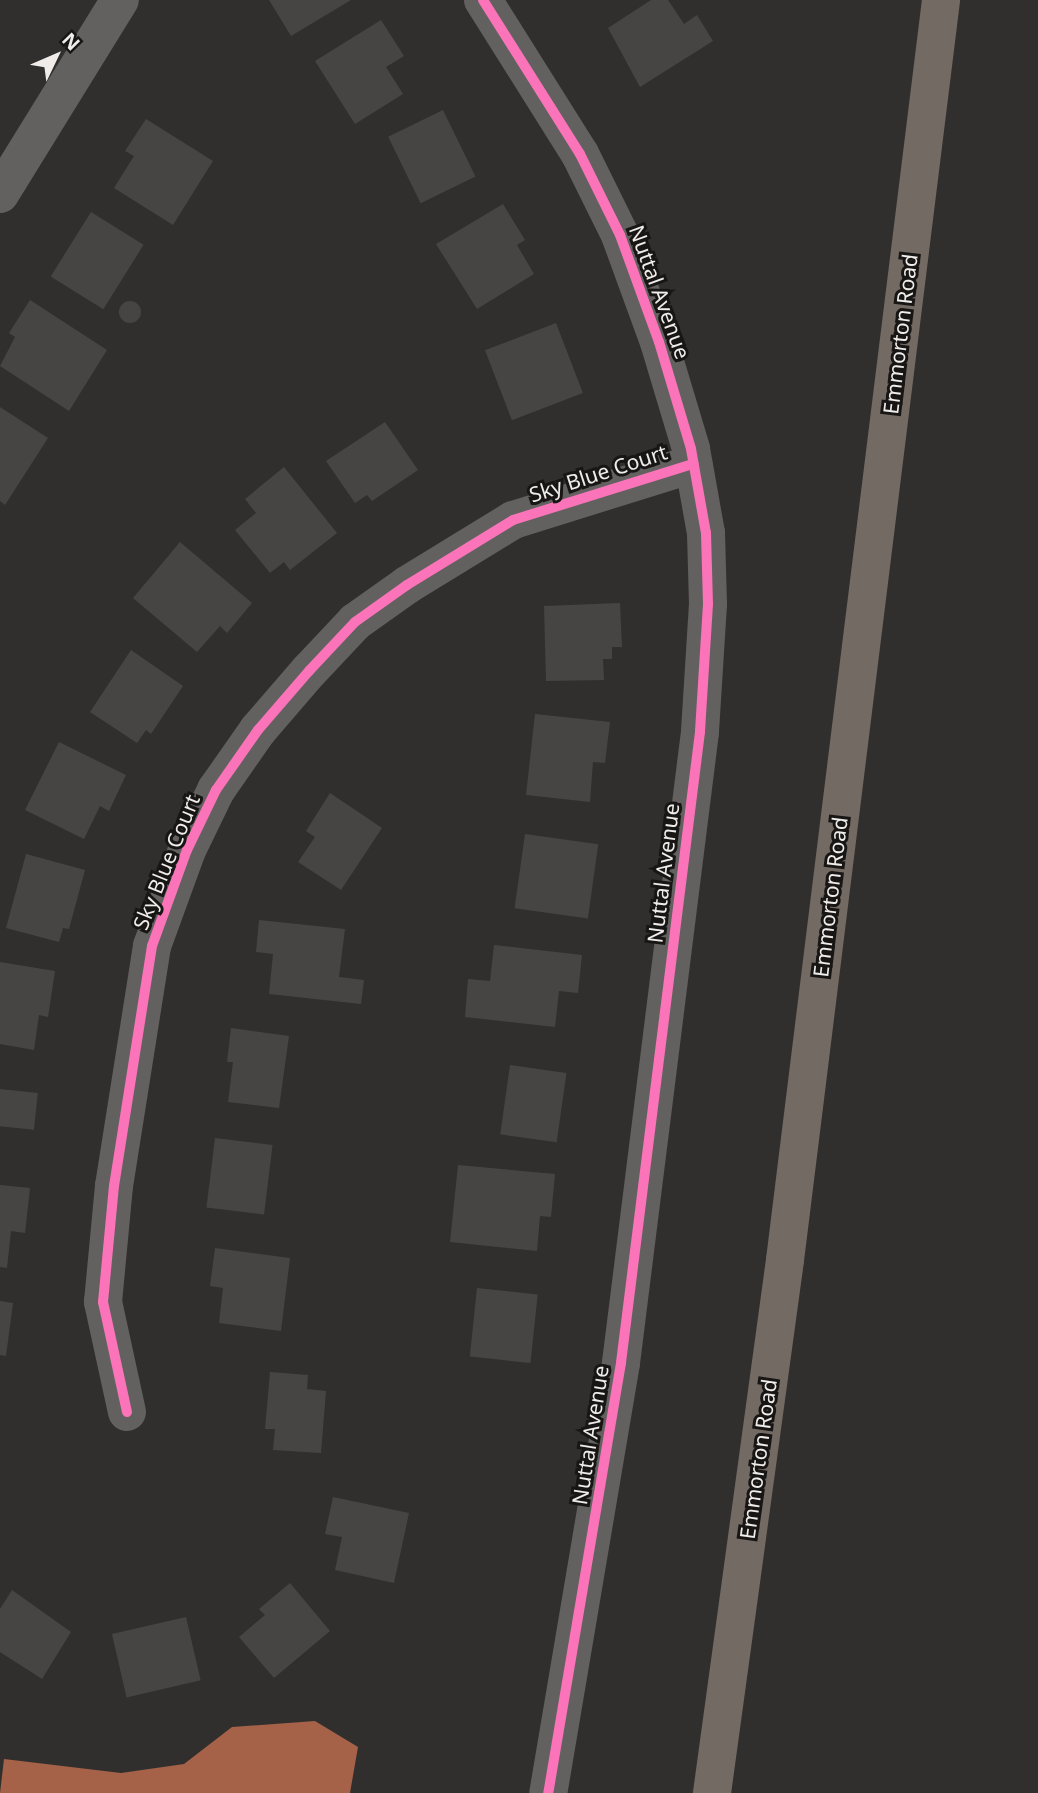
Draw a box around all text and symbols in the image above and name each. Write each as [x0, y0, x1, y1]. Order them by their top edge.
north arrow [21, 21, 91, 91]
text: N [56, 27, 86, 56]
street label: Nuttal Avenue [624, 222, 696, 362]
street label: Emmorton Road [878, 252, 922, 416]
street label: Sky Blue Court [526, 439, 670, 507]
street label: Sky Blue Court [127, 791, 205, 933]
street label: Nuttal Avenue [642, 802, 684, 944]
street label: Emmorton Road [808, 815, 852, 979]
street label: Nuttal Avenue [567, 1364, 613, 1506]
street label: Emmorton Road [734, 1377, 782, 1541]

